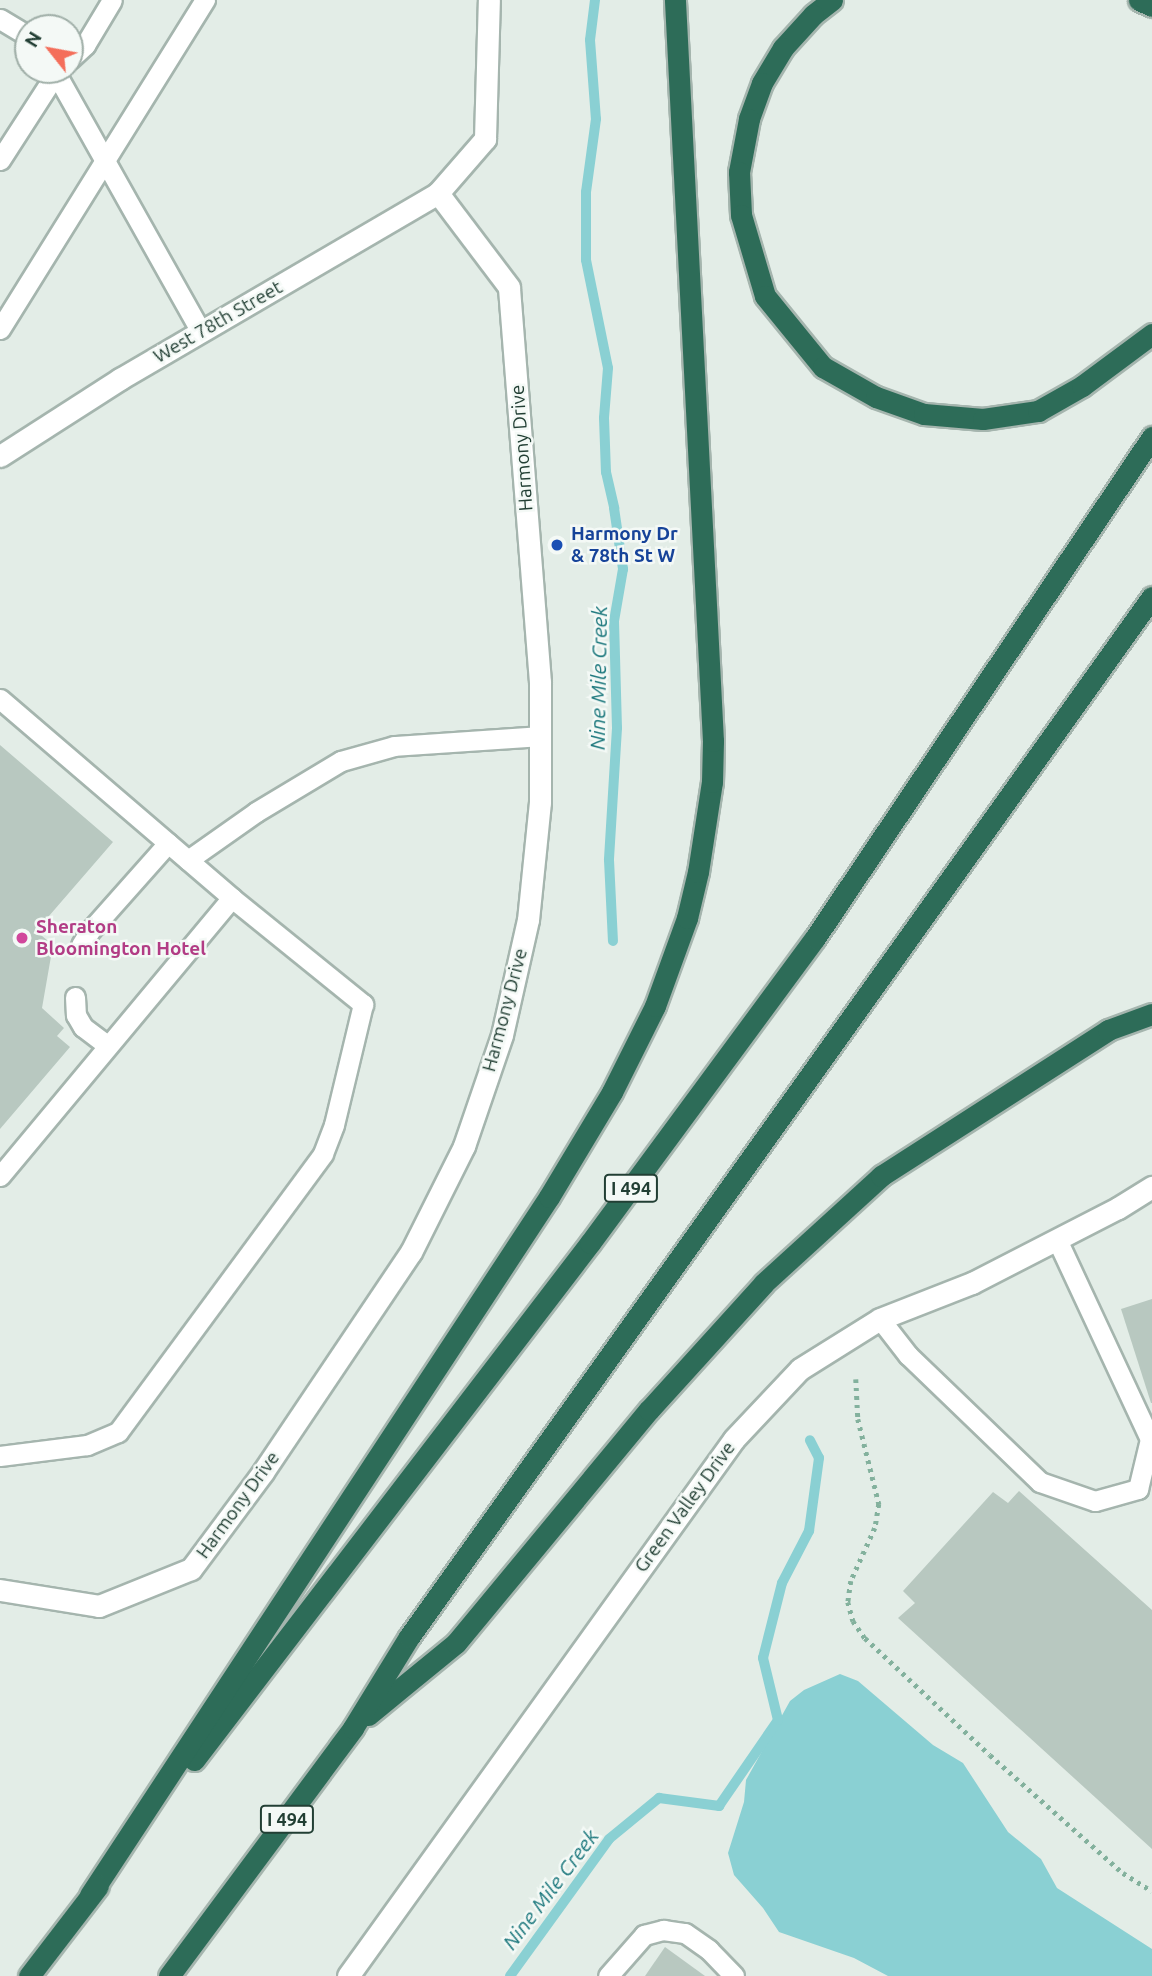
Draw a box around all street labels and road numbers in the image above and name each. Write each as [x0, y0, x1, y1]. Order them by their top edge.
street label: West 78th Street [150, 276, 286, 368]
street label: Harmony Drive [506, 384, 538, 512]
street label: Harmony Drive [478, 946, 532, 1074]
road number: I 494 [603, 1174, 659, 1203]
street label: Green Valley Drive [630, 1437, 740, 1577]
street label: Harmony Drive [191, 1447, 285, 1563]
road number: I 494 [259, 1804, 315, 1833]

